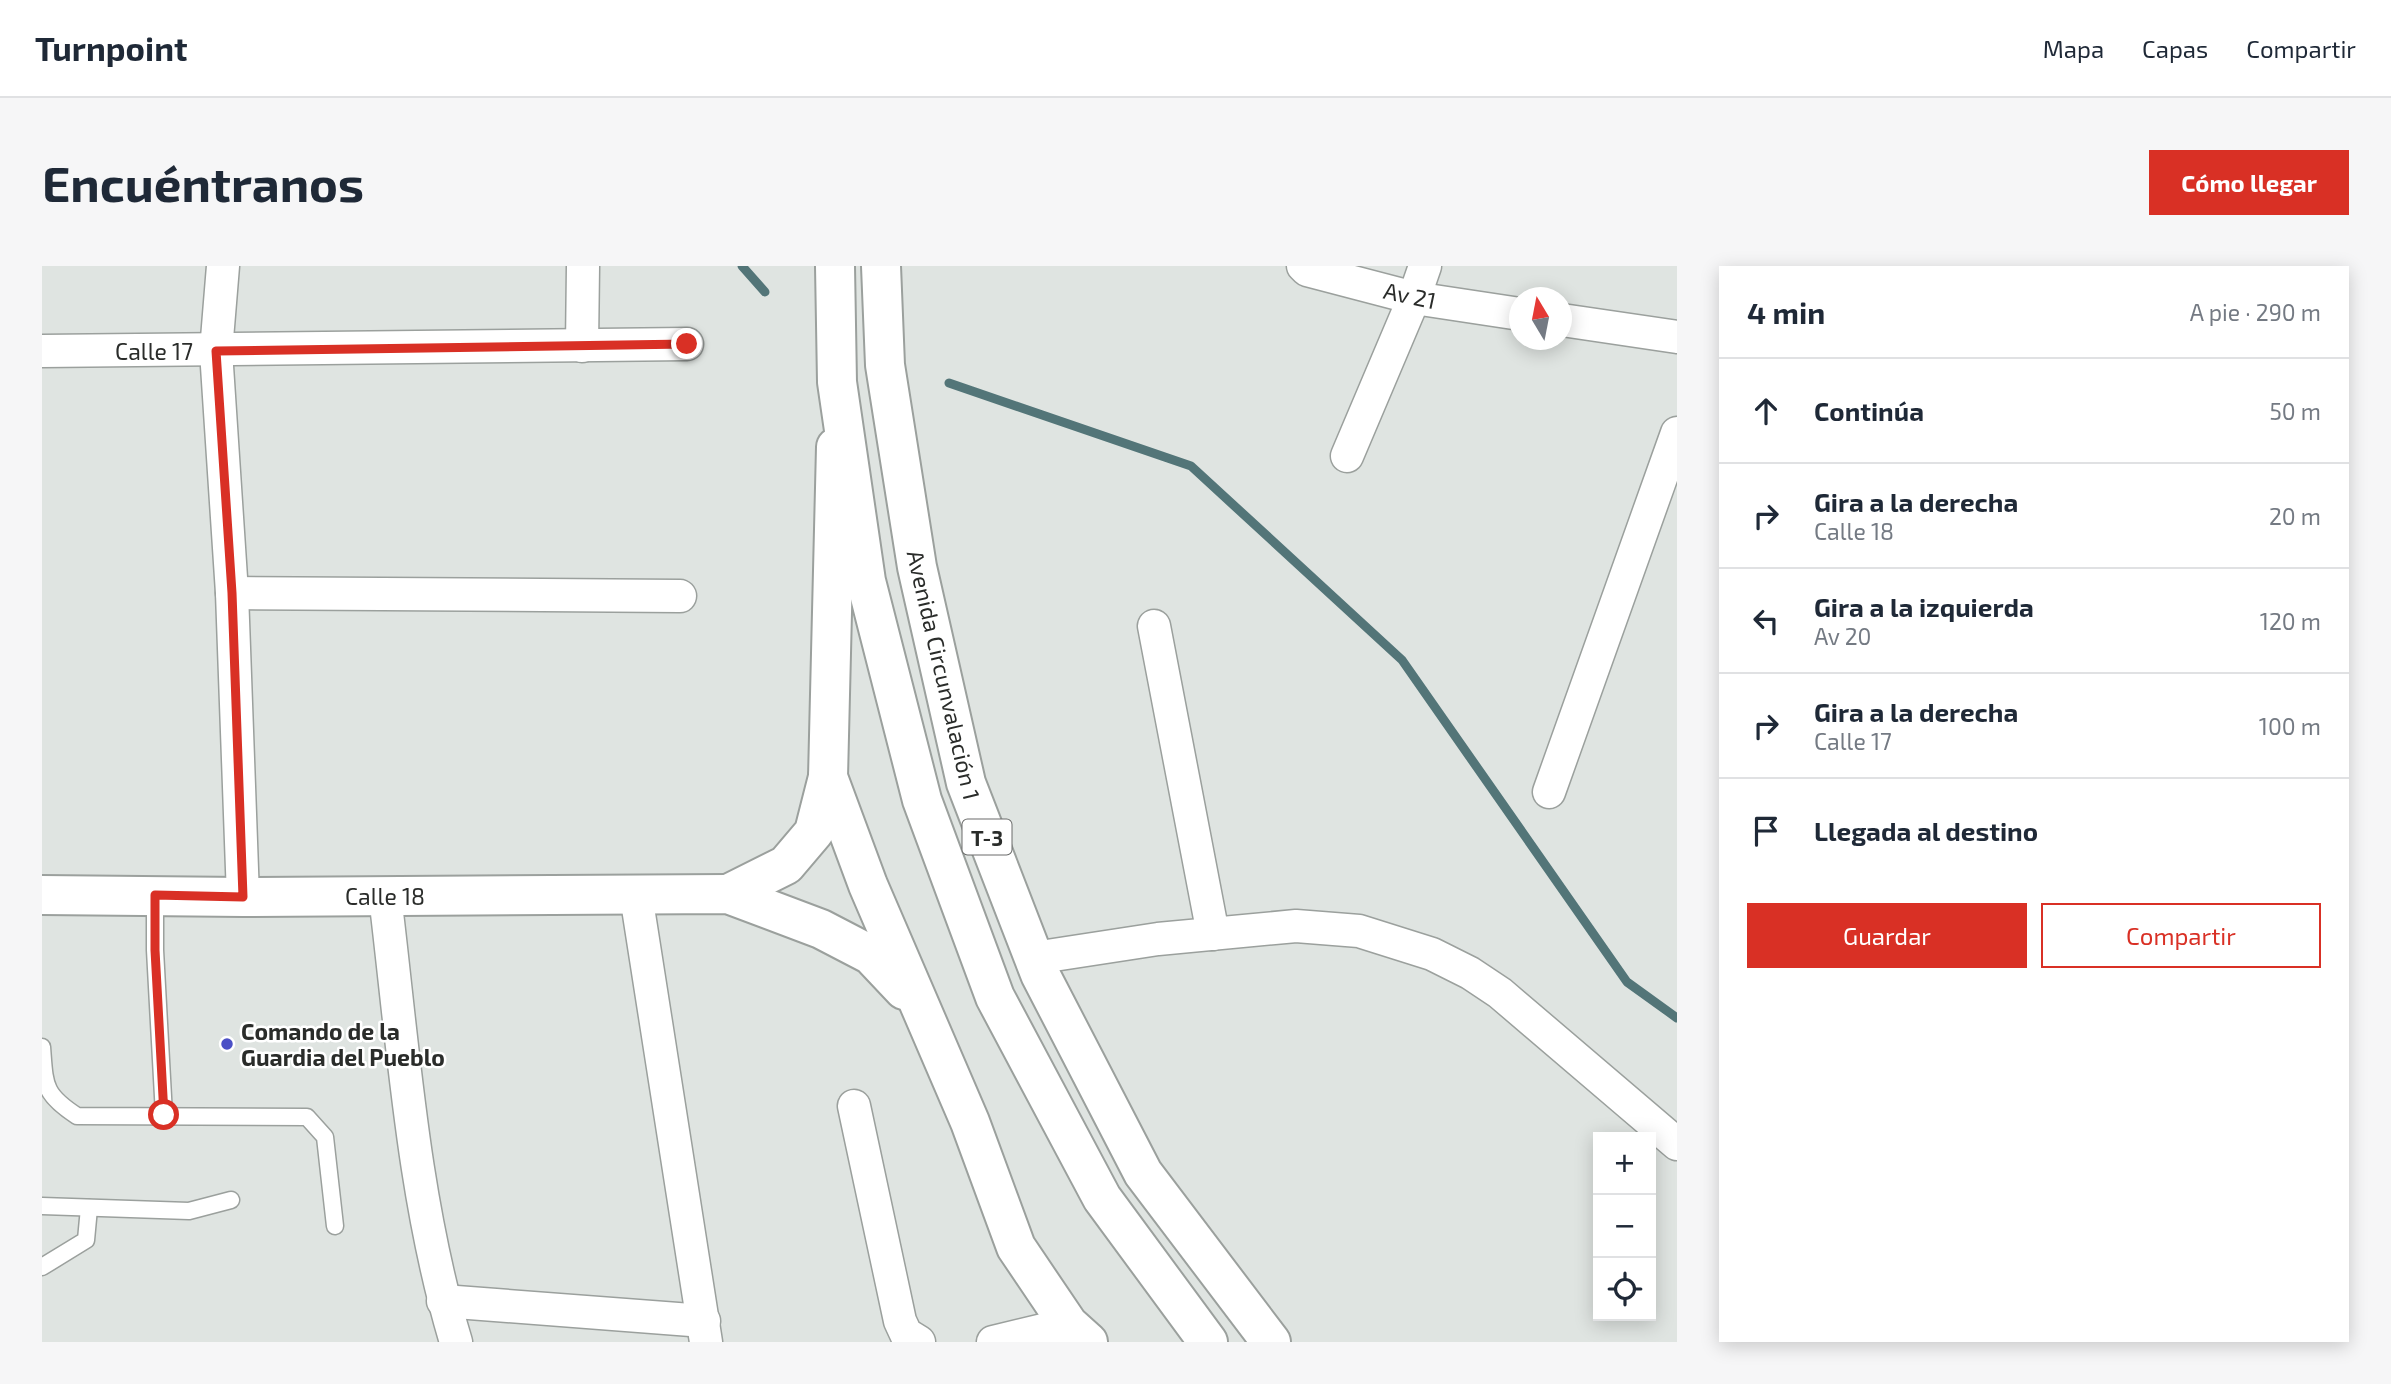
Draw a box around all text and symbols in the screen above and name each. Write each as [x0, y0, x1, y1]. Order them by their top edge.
text: Turnpoint [35, 28, 188, 68]
text: Mapa [2043, 34, 2104, 63]
text: Capas [2142, 34, 2208, 63]
text: Compartir [2246, 34, 2356, 63]
button: Cómo llegar [2149, 150, 2349, 215]
text: Encuéntranos [42, 153, 364, 212]
street label: Av 21 [1381, 276, 1439, 314]
north arrow [1509, 287, 1572, 350]
text: 4 min [1747, 294, 1825, 330]
text: A pie · 290 m [2190, 298, 2321, 326]
route end [671, 328, 702, 359]
street label: Calle 17 [115, 337, 193, 365]
icon: ahead [1747, 392, 1785, 430]
text: Continúa [1814, 395, 1924, 426]
text: 50 m [2270, 397, 2321, 425]
text: Gira a la derecha [1814, 486, 2018, 517]
icon: right [1747, 497, 1785, 535]
text: 20 m [2269, 502, 2321, 530]
text: Calle 18 [1814, 517, 1894, 545]
street label: Avenida Circunvalación 1 [902, 547, 986, 803]
text: Gira a la izquierda [1814, 591, 2034, 622]
icon: left [1747, 602, 1785, 640]
text: 120 m [2260, 607, 2321, 635]
text: Av 20 [1814, 622, 1871, 650]
text: Gira a la derecha [1814, 696, 2018, 727]
icon: right [1747, 707, 1785, 745]
text: 100 m [2259, 712, 2321, 740]
text: Calle 17 [1814, 727, 1892, 755]
icon: arrive [1747, 812, 1785, 850]
text: Llegada al destino [1814, 815, 2038, 846]
road number: T-3 [962, 820, 1012, 854]
street label: Calle 18 [345, 882, 425, 910]
button: Guardar [1747, 903, 2027, 968]
button: Compartir [2041, 903, 2321, 968]
place label: Comando de la Guardia del Pueblo [241, 1017, 445, 1071]
marker: Comando de la Guardia del Pueblo [219, 1036, 235, 1052]
route start [148, 1099, 179, 1130]
map controls [1593, 1132, 1656, 1321]
button: + [1593, 1132, 1656, 1195]
button: − [1593, 1195, 1656, 1258]
button: locate [1593, 1258, 1656, 1321]

